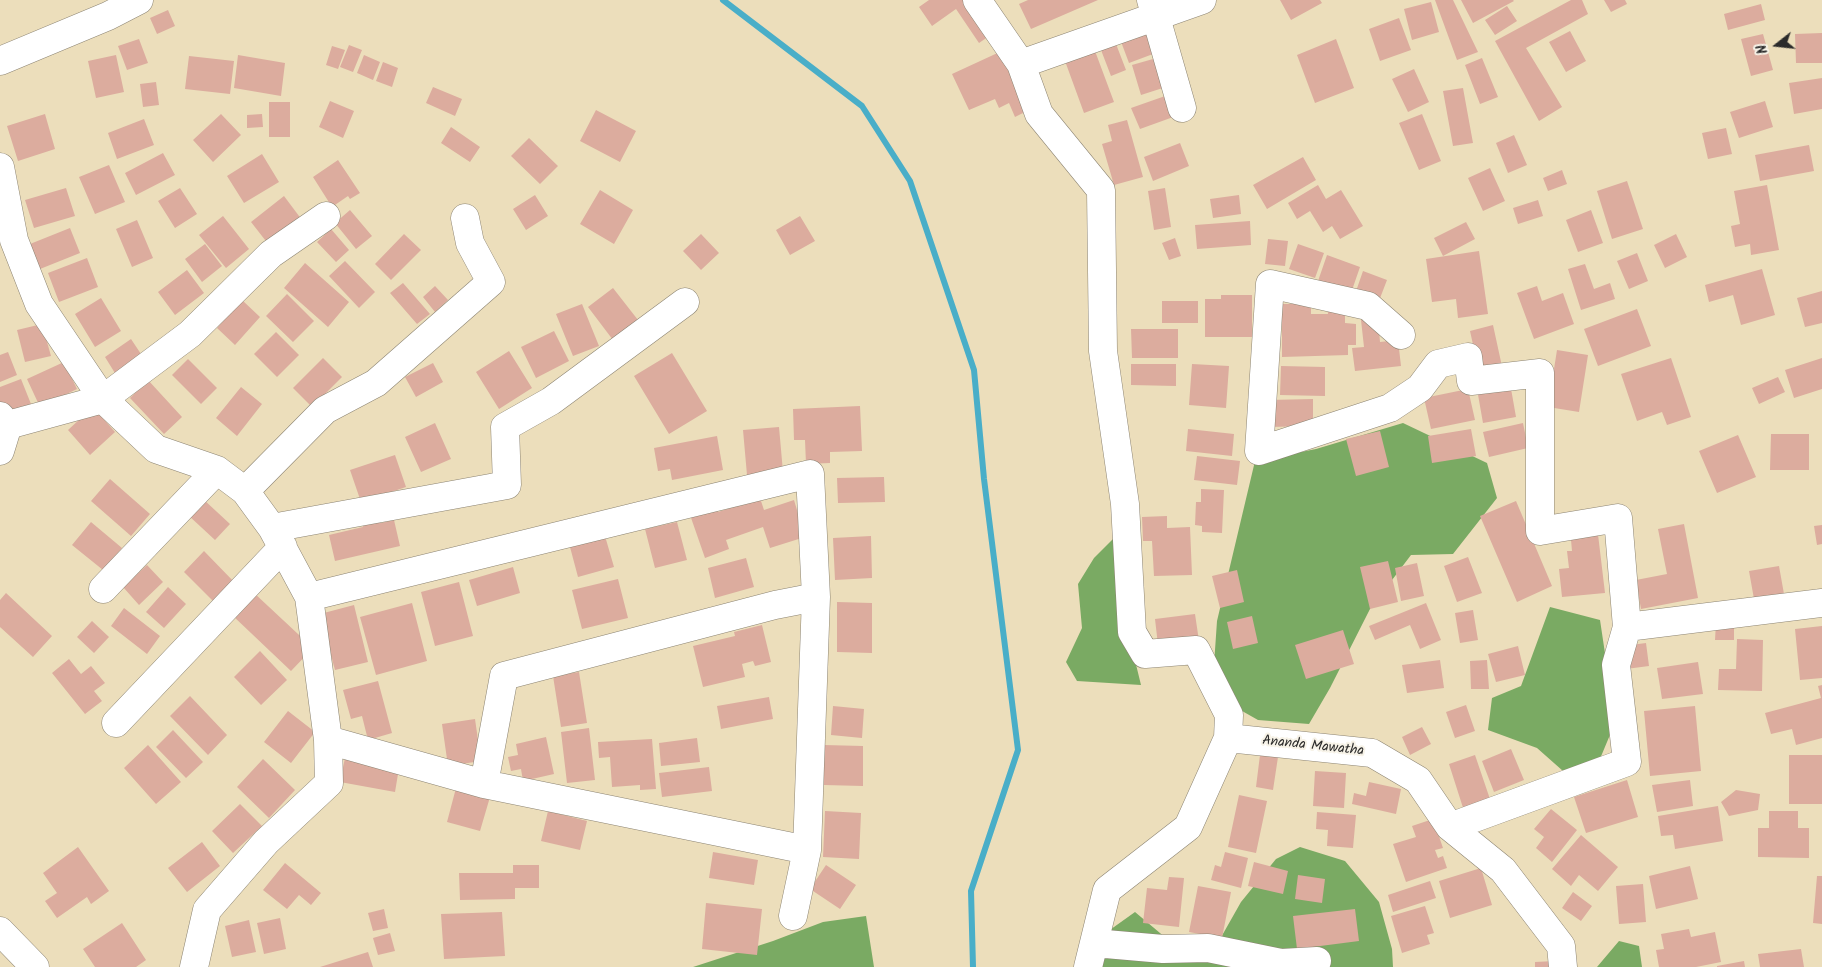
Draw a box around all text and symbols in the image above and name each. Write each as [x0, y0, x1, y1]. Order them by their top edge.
north arrow [1752, 20, 1802, 70]
text: N [1751, 42, 1774, 56]
street label: Ananda Mawatha [1261, 733, 1365, 761]

